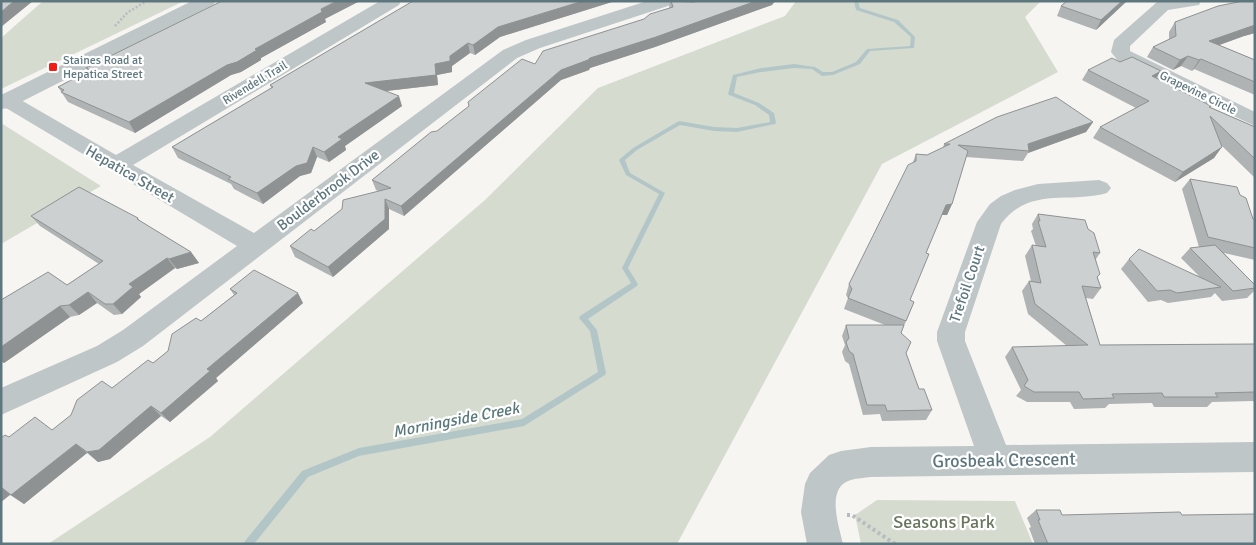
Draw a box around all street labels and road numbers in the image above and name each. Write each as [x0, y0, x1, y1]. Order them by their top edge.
street label: Rivendell Trail [220, 58, 290, 108]
street label: Grapevine Circle [1157, 68, 1239, 118]
street label: Hepatica Street [82, 141, 178, 207]
street label: Boulderbrook Drive [273, 146, 383, 234]
street label: Trefoil Court [945, 243, 989, 325]
street label: Grosbeak Crescent [932, 448, 1076, 472]

